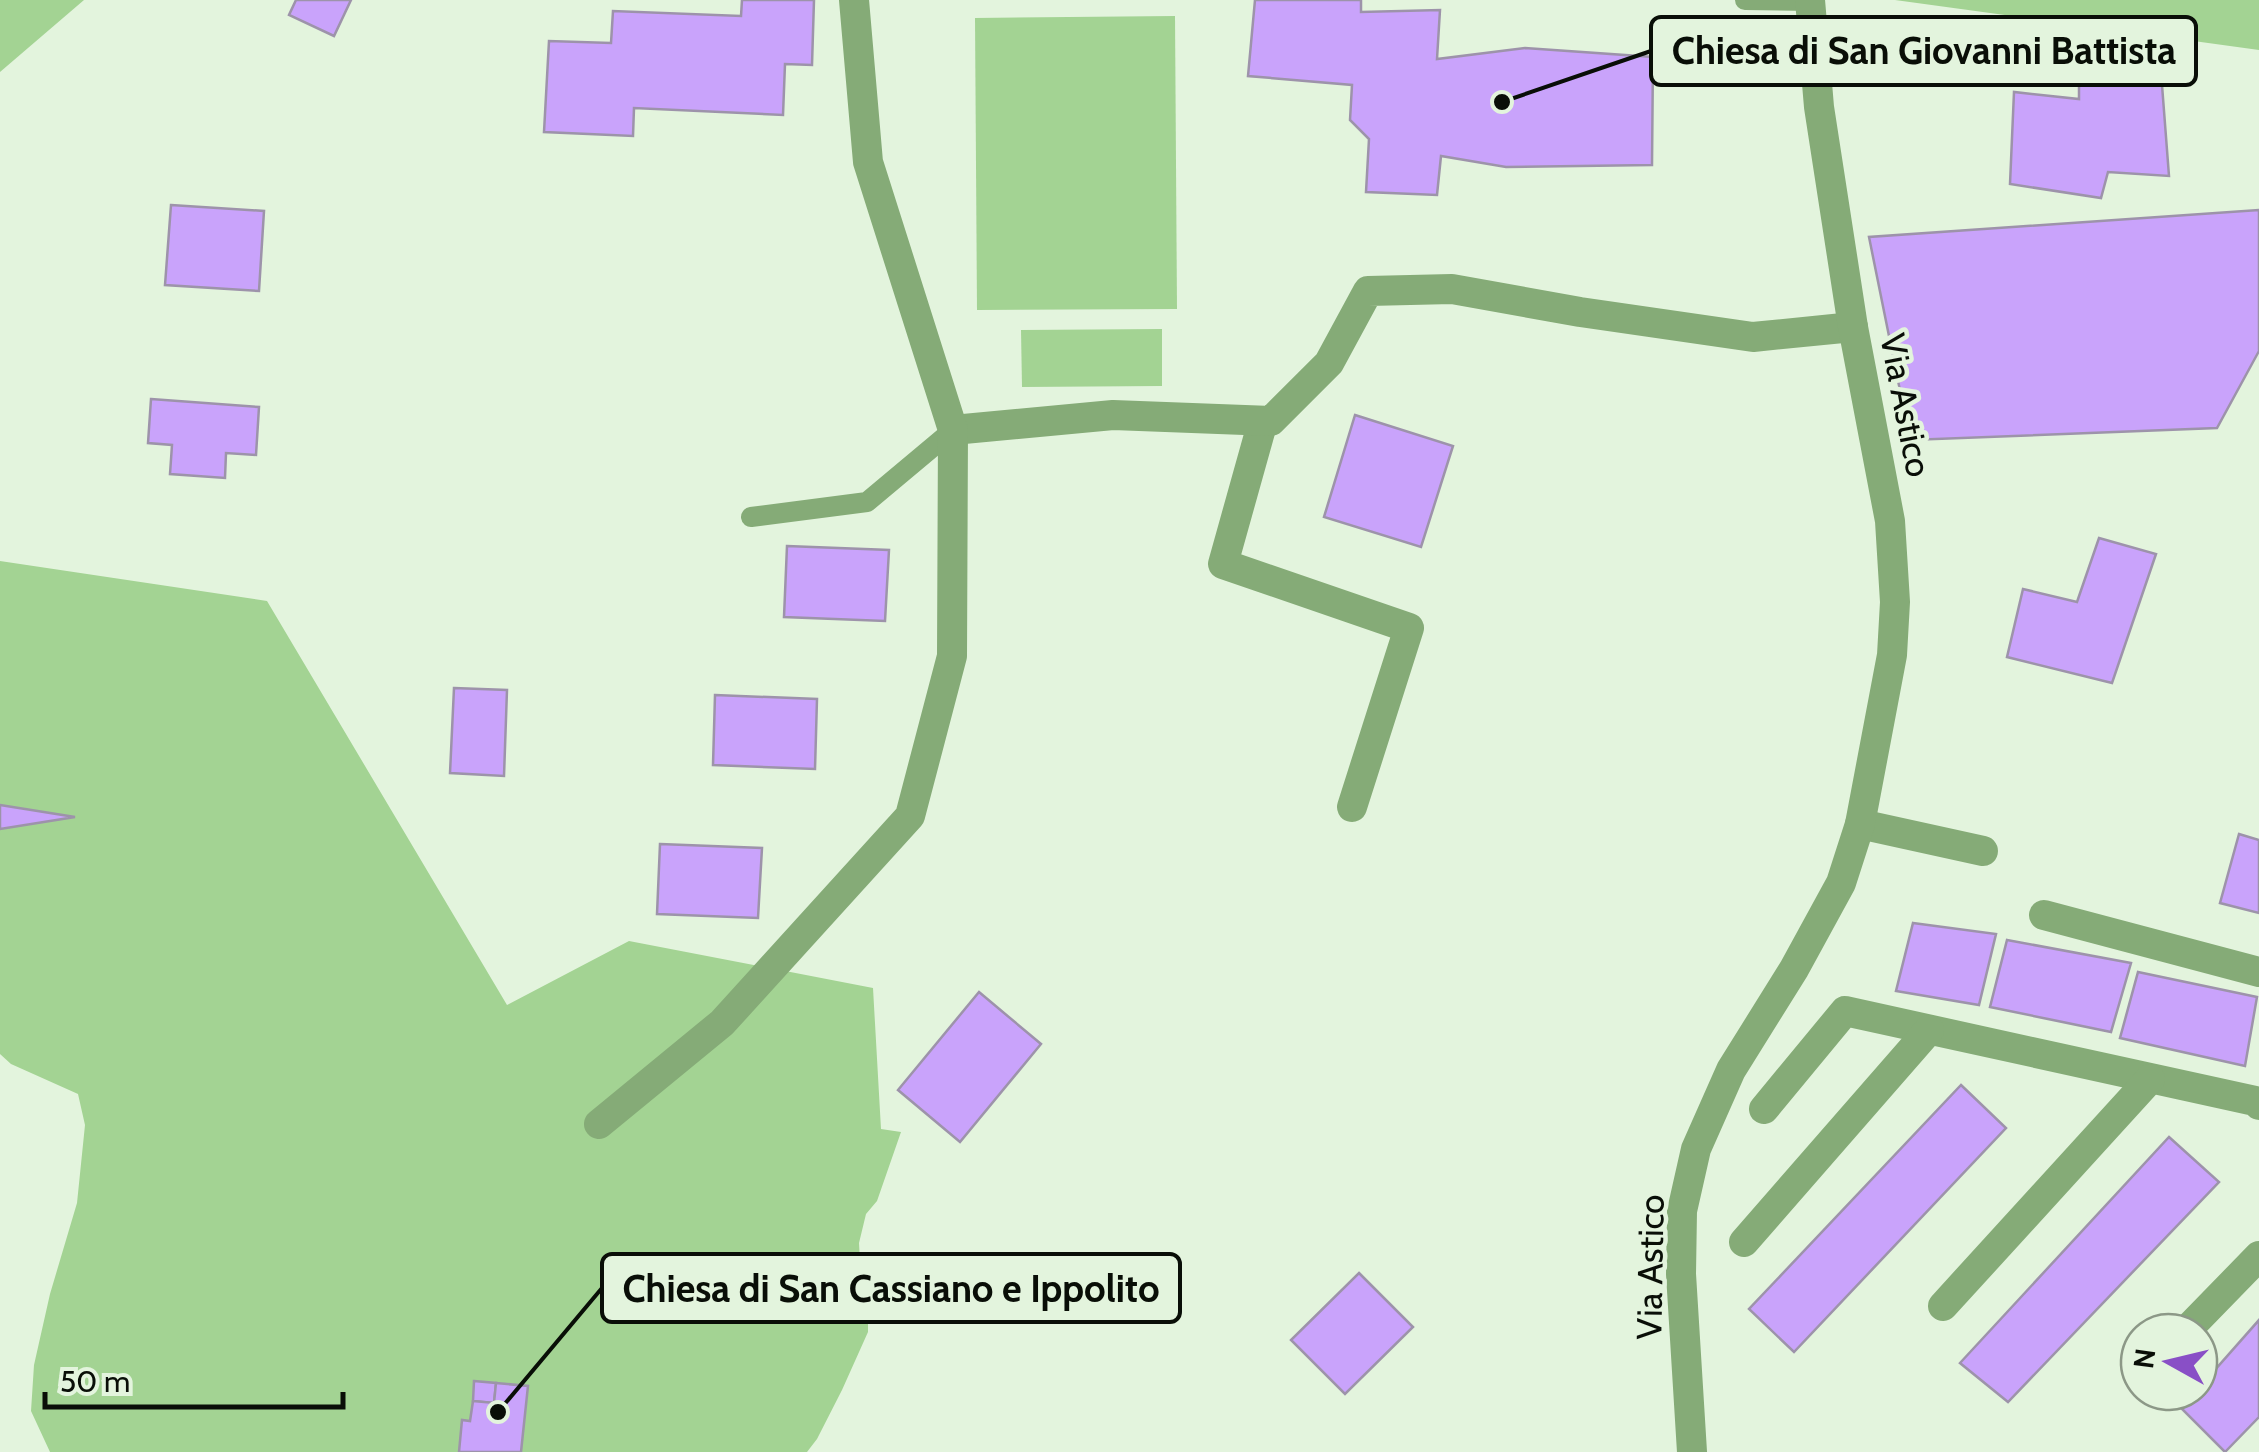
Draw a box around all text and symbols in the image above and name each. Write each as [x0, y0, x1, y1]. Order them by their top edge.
callout: Chiesa di San Giovanni Battista [1651, 17, 2196, 85]
text: Chiesa di San Giovanni Battista [1672, 27, 2176, 74]
street label: Via Astico [1871, 330, 1941, 480]
street label: Via Astico [1627, 1194, 1673, 1340]
callout: Chiesa di San Cassiano e Ippolito [602, 1254, 1180, 1322]
text: Chiesa di San Cassiano e Ippolito [622, 1265, 1160, 1312]
north arrow [2119, 1312, 2219, 1412]
text: N [2126, 1346, 2162, 1371]
scale bar [45, 1347, 342, 1409]
text: 50 m [60, 1363, 130, 1400]

